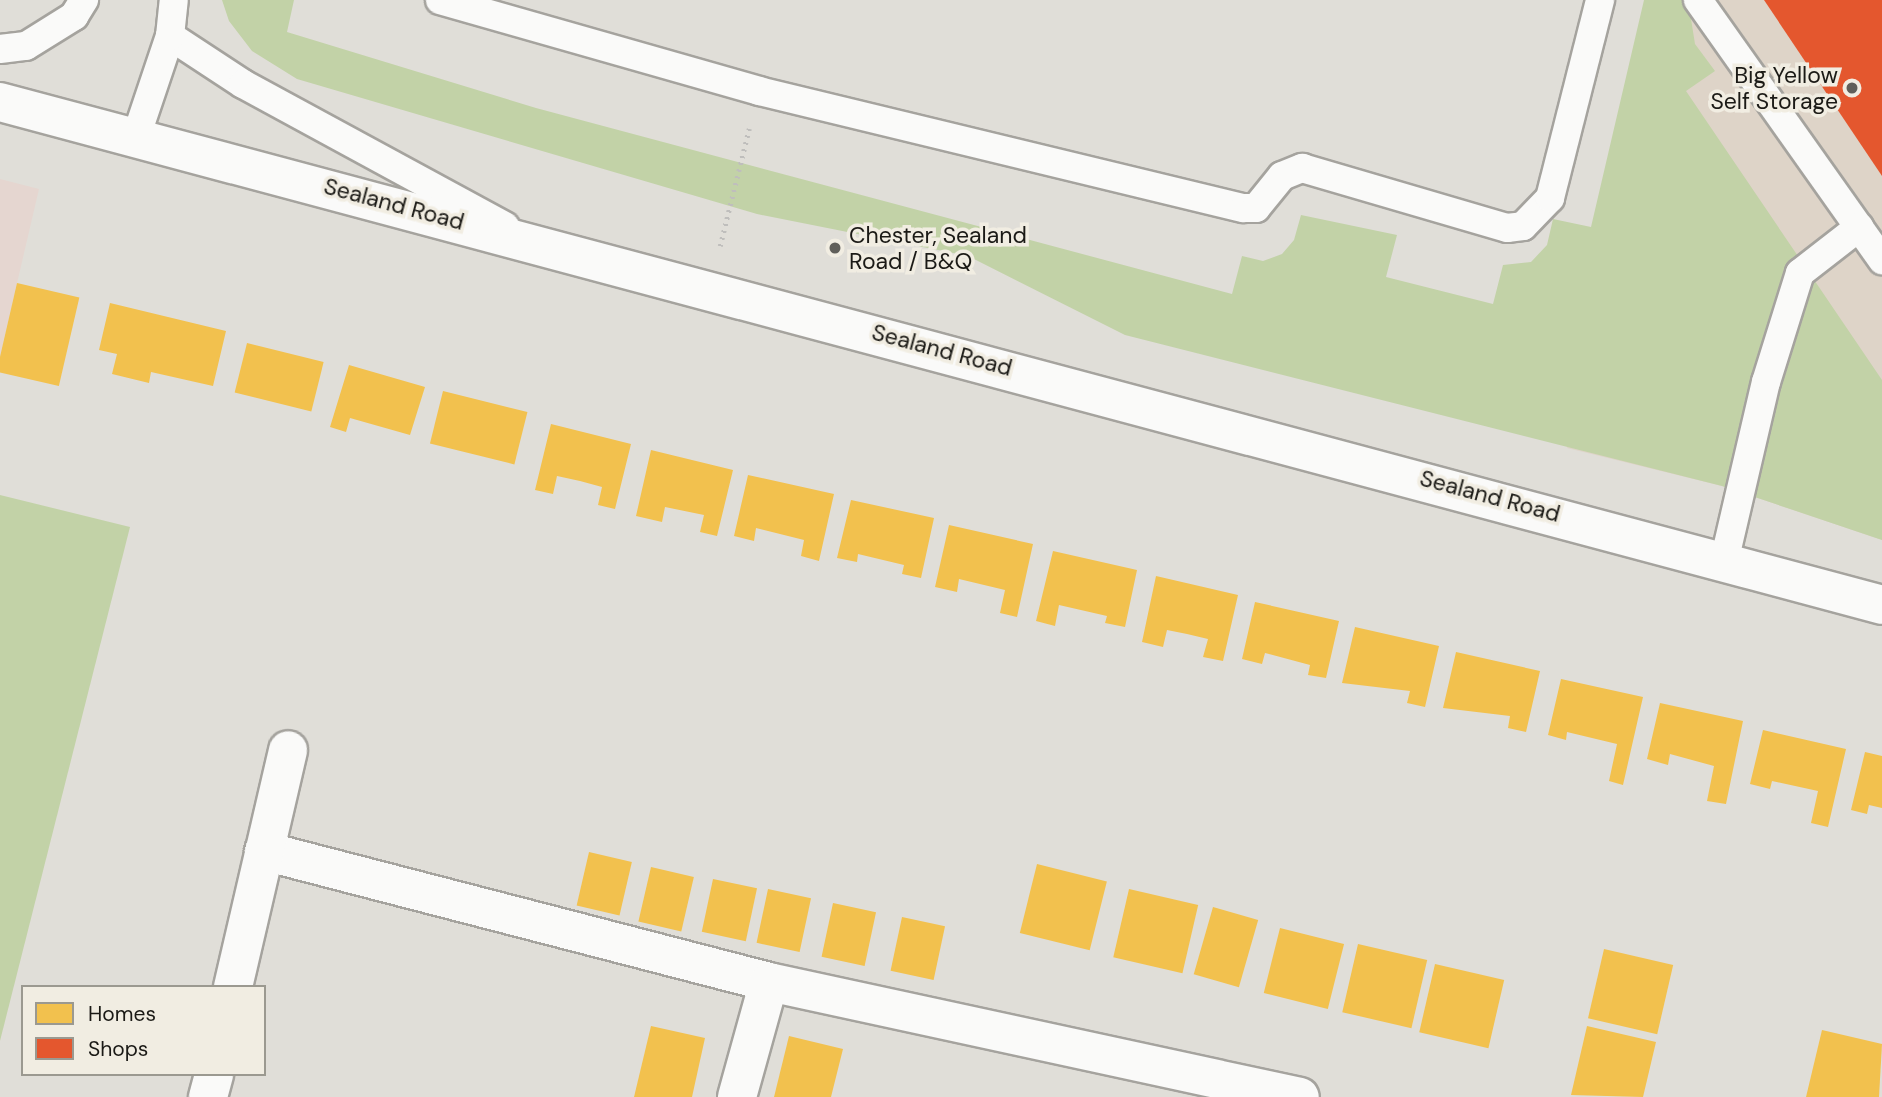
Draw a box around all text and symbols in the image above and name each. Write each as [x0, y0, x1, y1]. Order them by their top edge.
place label: Big Yellow Self Storage [1710, 61, 1838, 115]
marker: Big Yellow Self Storage [1844, 80, 1860, 96]
street label: Sealand Road [321, 172, 467, 236]
place label: Chester, Sealand Road / B&Q [849, 221, 1027, 275]
marker: Chester, Sealand Road / B&Q [827, 240, 843, 256]
street label: Sealand Road [869, 318, 1015, 382]
street label: Sealand Road [1417, 464, 1563, 528]
legend [21, 985, 266, 1076]
text: Homes [88, 1000, 156, 1028]
text: Shops [88, 1035, 148, 1063]

